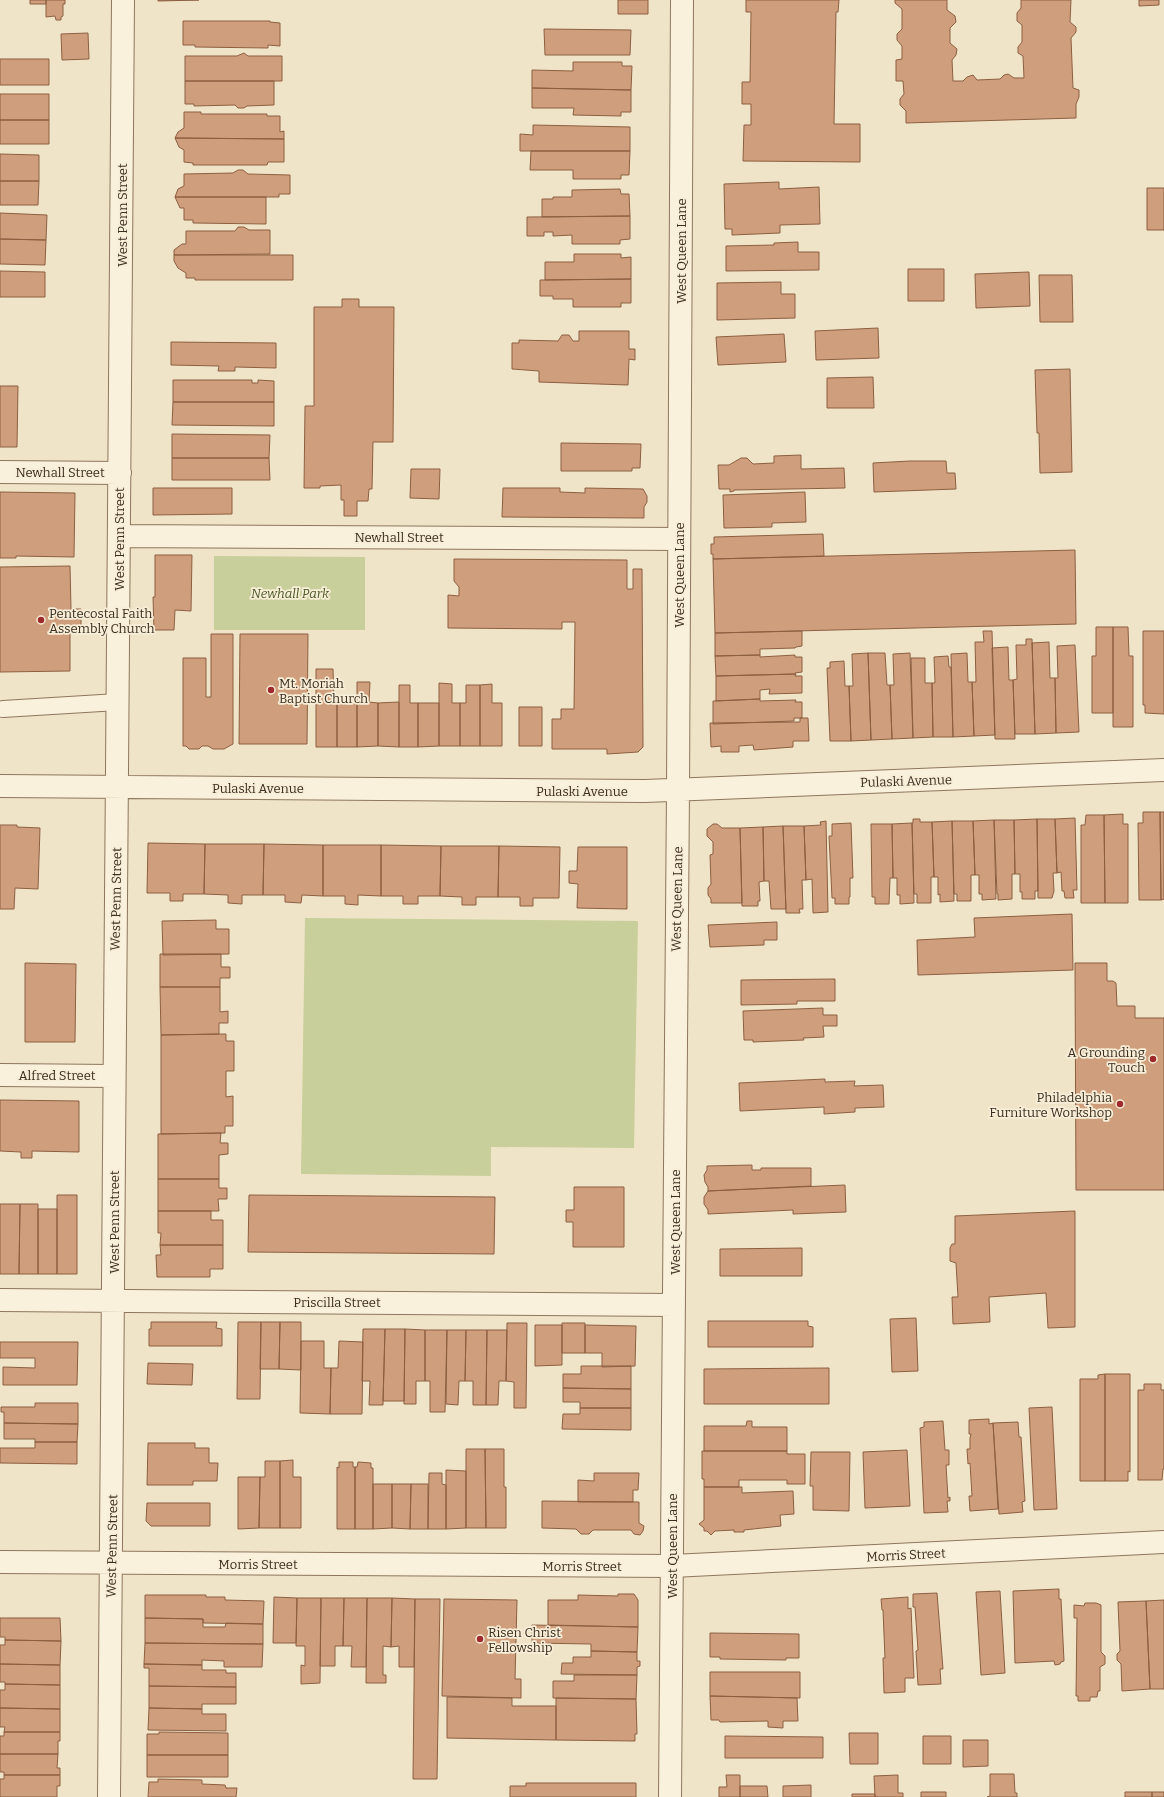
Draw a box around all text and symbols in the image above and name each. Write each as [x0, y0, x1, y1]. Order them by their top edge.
street label: West Penn Street [115, 163, 130, 267]
street label: West Queen Lane [674, 198, 689, 304]
street label: Newhall Street [15, 465, 105, 480]
street label: West Penn Street [112, 487, 127, 591]
street label: West Queen Lane [672, 522, 687, 628]
street label: Newhall Street [354, 530, 444, 545]
park label: Newhall Park [251, 586, 330, 601]
place label: Pentecostal Faith Assembly Church [49, 606, 155, 636]
marker: Pentecostal Faith Assembly Church [36, 615, 46, 625]
place label: Mt. Moriah Baptist Church [279, 676, 368, 706]
marker: Mt. Moriah Baptist Church [266, 685, 276, 695]
street label: Pulaski Avenue [860, 772, 952, 790]
street label: Pulaski Avenue [212, 781, 304, 796]
street label: Pulaski Avenue [536, 784, 628, 799]
street label: West Queen Lane [669, 846, 685, 952]
street label: West Penn Street [108, 847, 124, 951]
place label: A Grounding Touch [1067, 1045, 1145, 1075]
marker: A Grounding Touch [1148, 1054, 1158, 1064]
street label: Alfred Street [18, 1068, 96, 1083]
place label: Philadelphia Furniture Workshop [989, 1090, 1112, 1120]
marker: Philadelphia Furniture Workshop [1115, 1099, 1125, 1109]
street label: West Queen Lane [668, 1169, 683, 1275]
street label: West Penn Street [107, 1170, 122, 1274]
street label: Priscilla Street [293, 1295, 381, 1310]
street label: West Queen Lane [665, 1493, 680, 1599]
street label: West Penn Street [104, 1494, 120, 1598]
street label: Morris Street [866, 1545, 946, 1565]
street label: Morris Street [218, 1557, 298, 1572]
street label: Morris Street [542, 1559, 622, 1574]
place label: Risen Christ Fellowship [488, 1625, 561, 1655]
marker: Risen Christ Fellowship [475, 1634, 485, 1644]

